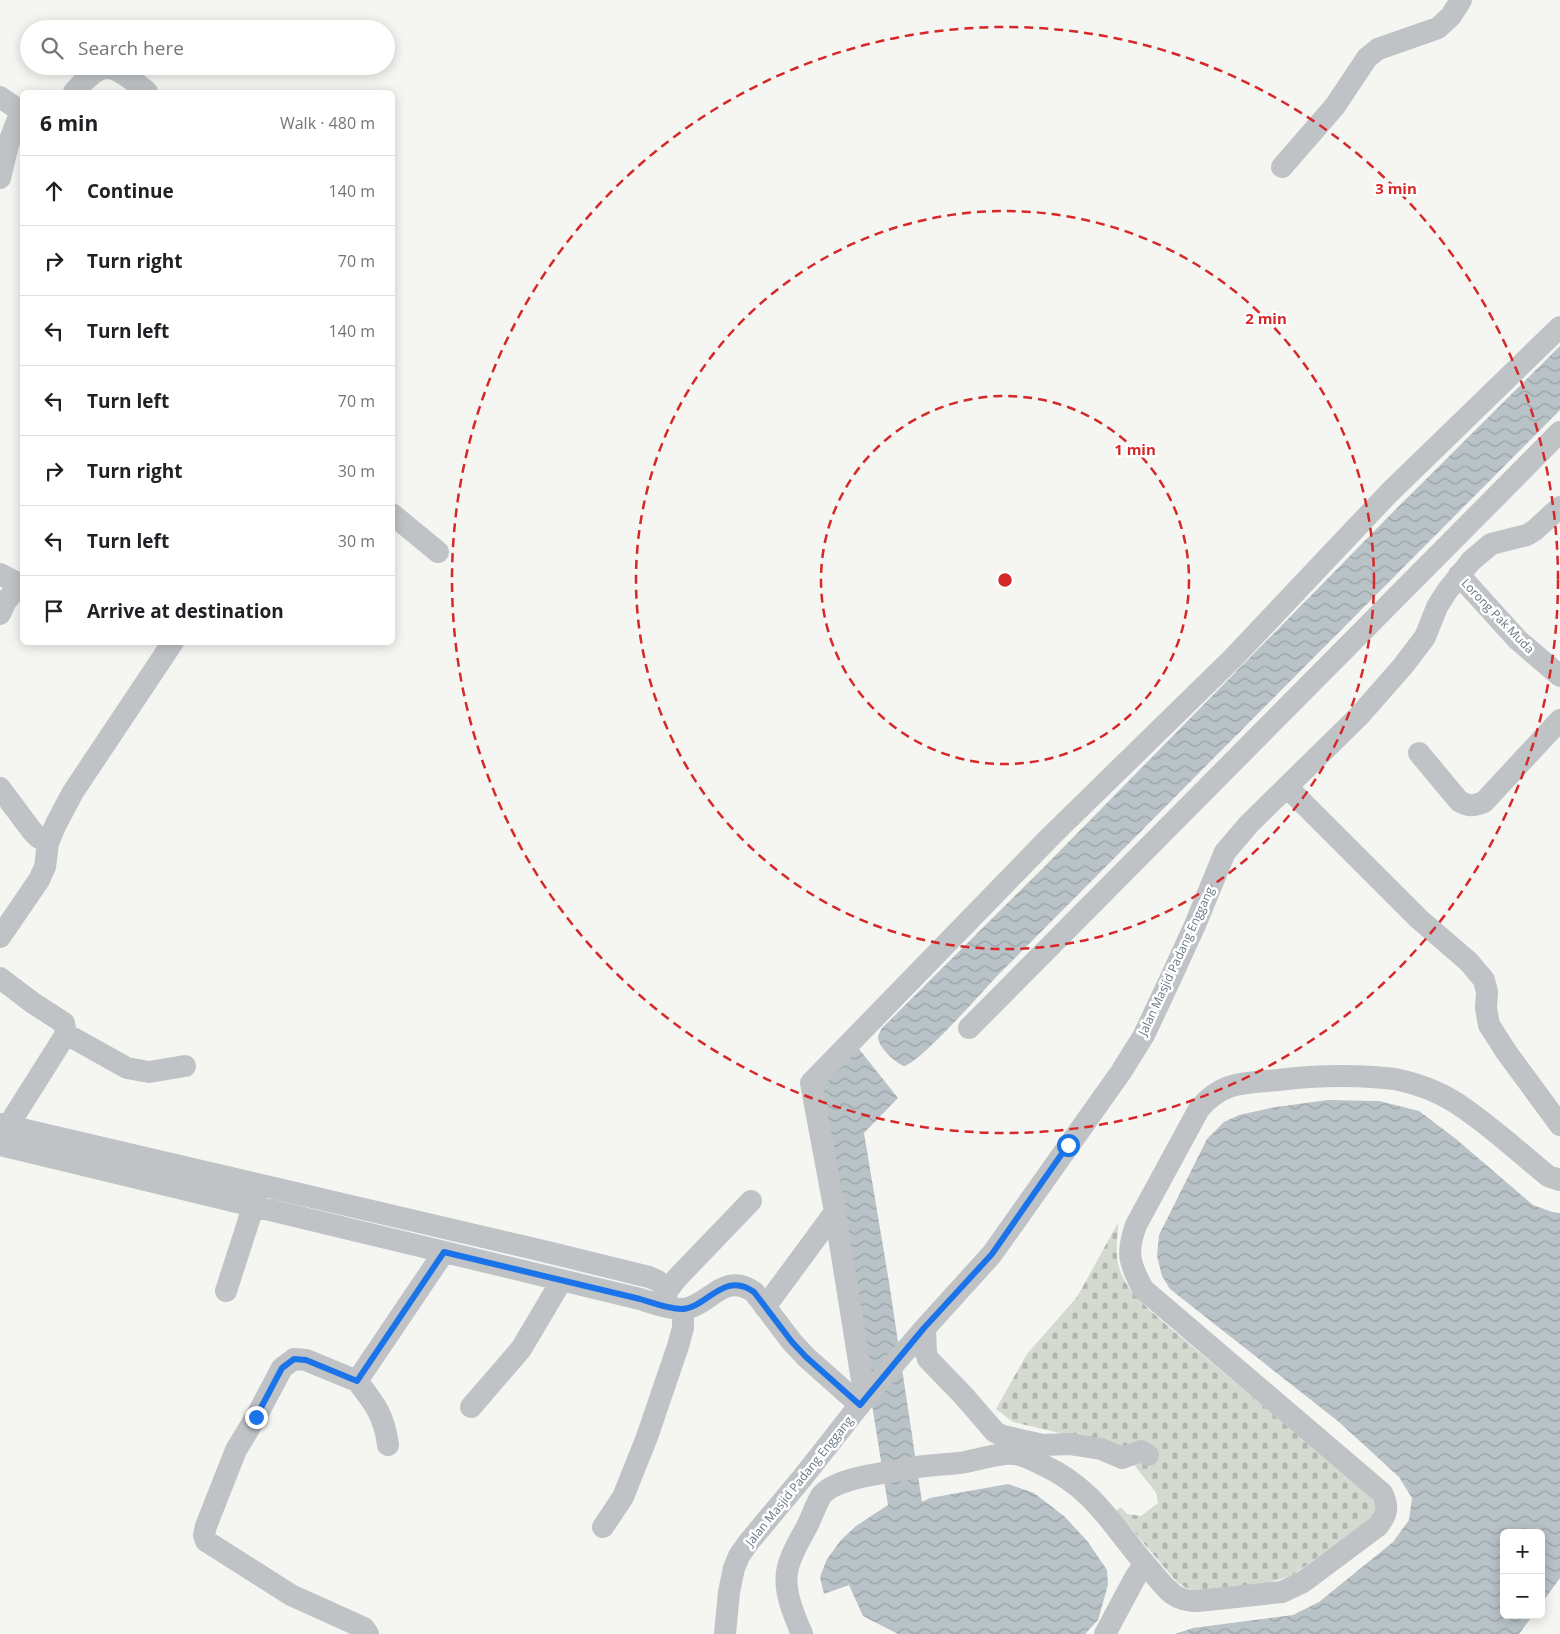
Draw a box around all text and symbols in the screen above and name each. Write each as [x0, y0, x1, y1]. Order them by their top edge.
search box [20, 20, 395, 75]
icon: search [38, 34, 66, 62]
text: Search here [78, 35, 184, 61]
text: 6 min [40, 109, 98, 137]
text: Walk · 480 m [280, 112, 375, 134]
icon: ahead [40, 177, 68, 205]
text: Continue [87, 178, 174, 204]
text: 3 min [1375, 178, 1417, 198]
text: 140 m [329, 180, 375, 202]
icon: right [40, 247, 68, 275]
text: Turn right [87, 248, 182, 274]
text: 70 m [338, 250, 375, 272]
text: 2 min [1245, 308, 1287, 328]
icon: left [40, 317, 68, 345]
text: Turn left [87, 318, 169, 344]
text: 140 m [329, 320, 375, 342]
icon: left [40, 387, 68, 415]
text: Turn left [87, 388, 169, 414]
text: 70 m [338, 390, 375, 412]
text: 1 min [1114, 439, 1156, 459]
icon: right [40, 457, 68, 485]
text: Turn right [87, 458, 182, 484]
text: 30 m [338, 460, 375, 482]
icon: left [40, 527, 68, 555]
text: Turn left [87, 528, 169, 554]
text: 30 m [338, 530, 375, 552]
centre of rings [996, 571, 1014, 589]
street label: Lorong Pak Muda [1458, 575, 1538, 657]
icon: arrive [40, 597, 68, 625]
text: Arrive at destination [87, 598, 284, 624]
street label: Jalan Masjid Padang Enggang [1134, 883, 1218, 1039]
route start [1057, 1134, 1080, 1157]
route end [245, 1406, 268, 1429]
street label: Jalan Masjid Padang Enggang [741, 1412, 857, 1550]
map controls [1500, 1529, 1545, 1619]
button: + [1500, 1529, 1545, 1574]
button: − [1500, 1574, 1545, 1619]

